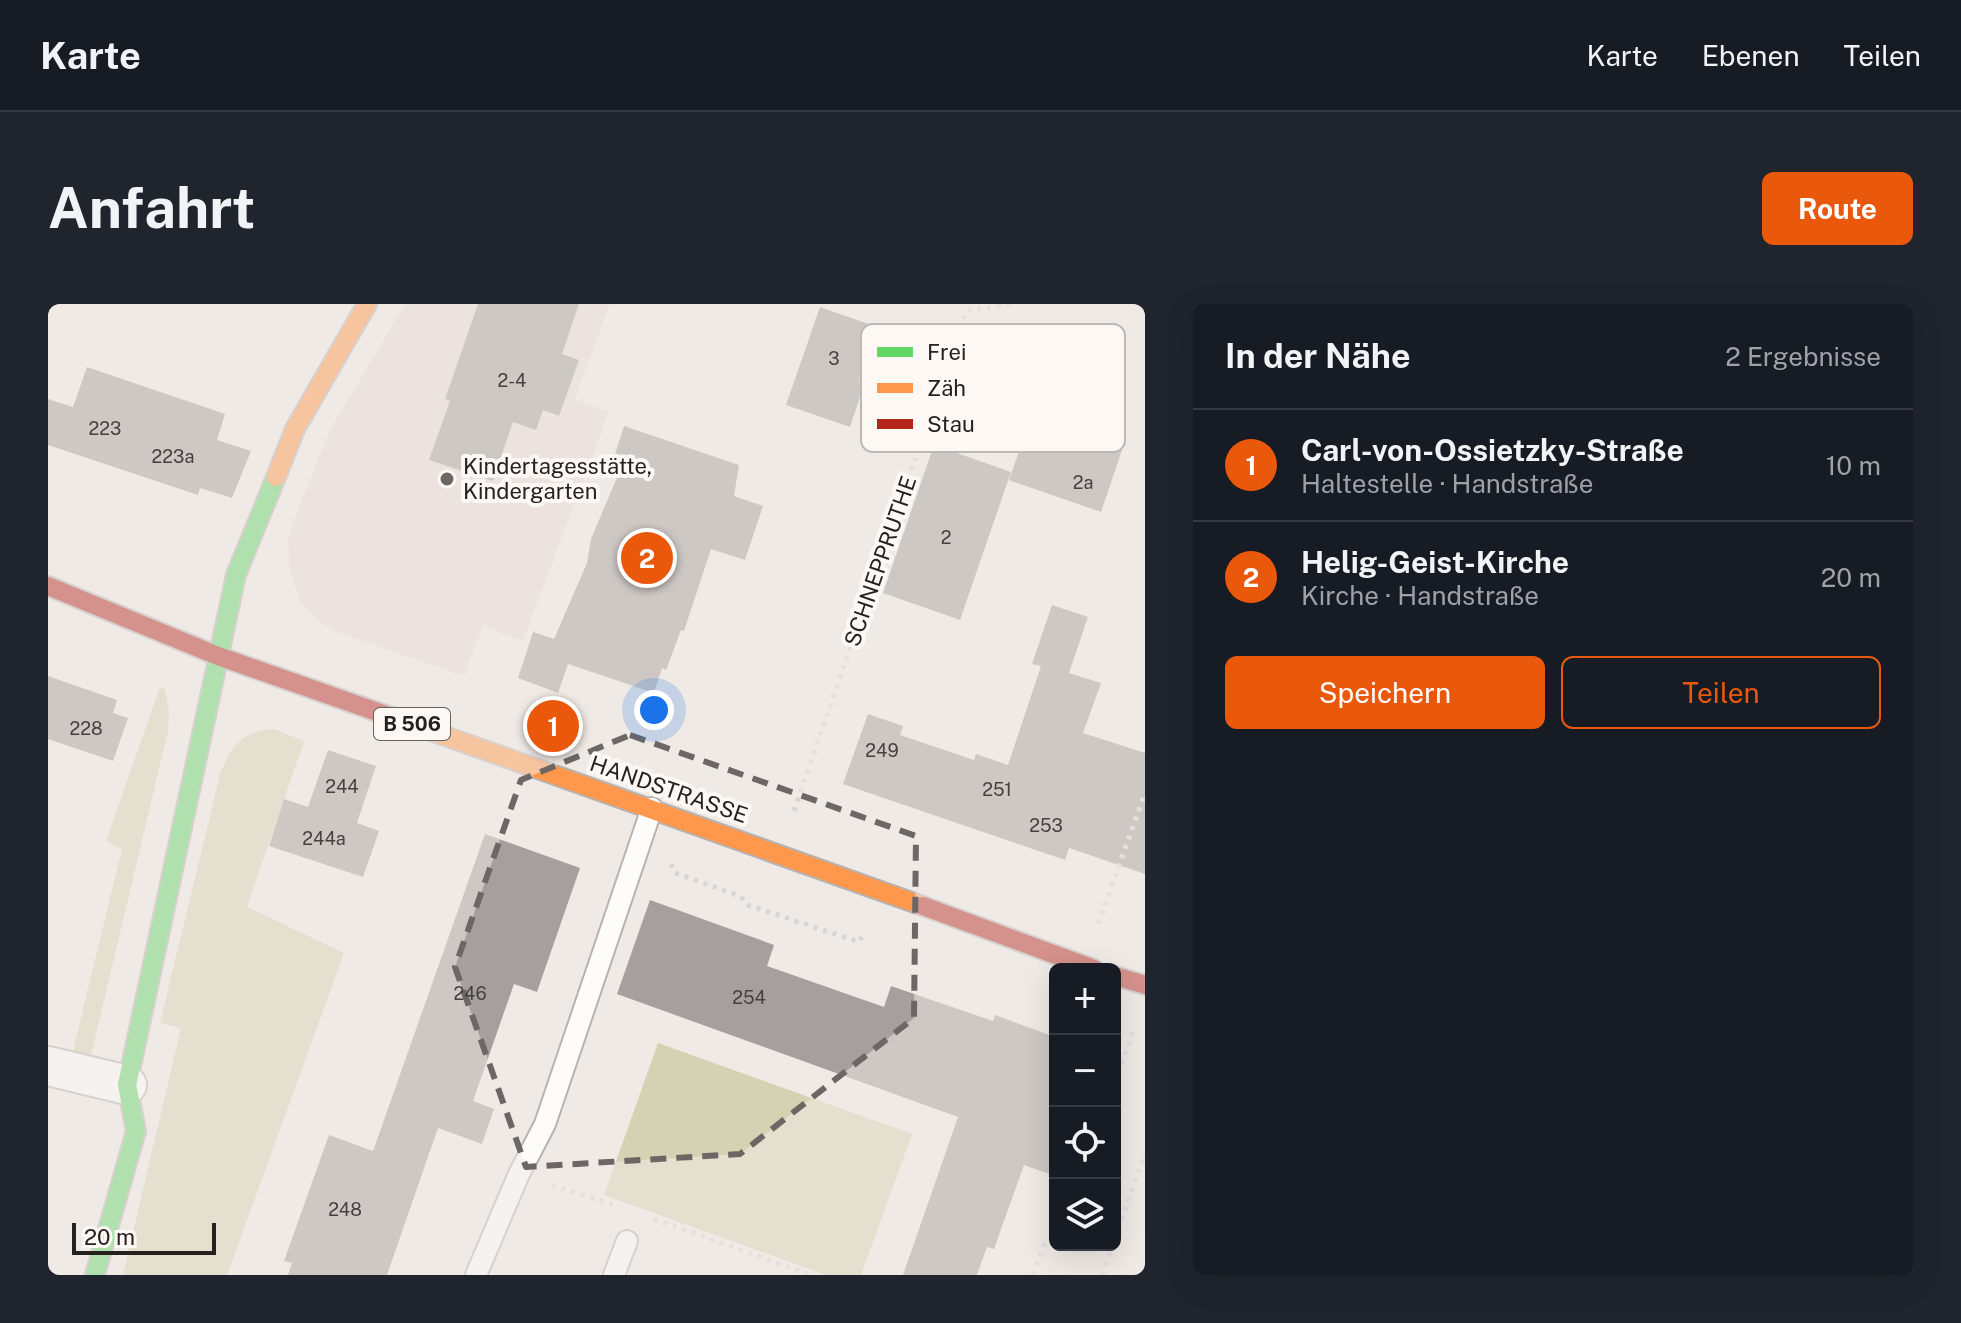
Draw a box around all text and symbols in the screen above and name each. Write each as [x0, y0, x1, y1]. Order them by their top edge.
text: Karte [40, 33, 141, 78]
text: Karte [1587, 39, 1658, 72]
text: Ebenen [1702, 39, 1800, 72]
text: Teilen [1844, 39, 1921, 72]
button: Route [1762, 172, 1913, 245]
text: Anfahrt [48, 175, 255, 241]
legend [861, 324, 1125, 452]
text: In der Nähe [1225, 336, 1411, 376]
text: Frei [927, 339, 966, 365]
text: 2 Ergebnisse [1725, 341, 1881, 372]
house number: 3 [828, 348, 840, 369]
house number: 2-4 [498, 370, 526, 391]
text: Zäh [927, 375, 966, 401]
text: Stau [927, 411, 975, 437]
house number: 223 [89, 418, 121, 439]
text: Carl-von-Ossietzky-Straße [1301, 432, 1684, 468]
house number: 223a [152, 446, 194, 467]
text: 1 [1245, 450, 1257, 481]
text: 10 m [1826, 450, 1881, 481]
place label: Kindertagesstätte, Kindergarten [463, 453, 652, 504]
text: Haltestelle · Handstraße [1301, 468, 1593, 499]
marker: Kindertagesstätte, Kindergarten [438, 470, 456, 488]
street label: SCHNEPPRUTHE [839, 472, 921, 650]
house number: 2a [1073, 472, 1093, 493]
house number: 2 [941, 527, 951, 548]
pin: 2 [621, 528, 673, 588]
text: Helig-Geist-Kirche [1301, 544, 1569, 580]
text: 2 [1243, 562, 1259, 593]
text: 20 m [1821, 562, 1881, 593]
text: Kirche · Handstraße [1301, 580, 1539, 611]
button: Speichern [1225, 656, 1545, 729]
button: Teilen [1561, 656, 1881, 729]
your location [634, 690, 674, 730]
pin: 1 [527, 696, 579, 756]
road number: B 506 [374, 708, 450, 740]
house number: 228 [69, 718, 103, 739]
house number: 249 [865, 740, 899, 761]
street label: HANDSTRASSE [587, 750, 751, 828]
house number: 244 [325, 776, 359, 797]
house number: 251 [982, 779, 1012, 800]
house number: 253 [1029, 815, 1063, 836]
house number: 244a [302, 828, 346, 849]
map controls [1049, 963, 1121, 1251]
button: + [1049, 963, 1121, 1035]
house number: 246 [453, 983, 487, 1004]
house number: 254 [732, 987, 766, 1008]
button: − [1049, 1035, 1121, 1107]
button: locate [1049, 1107, 1121, 1179]
button: layers [1049, 1179, 1121, 1251]
house number: 248 [328, 1199, 362, 1220]
scale bar [72, 1219, 216, 1255]
text: 20 m [84, 1224, 135, 1250]

